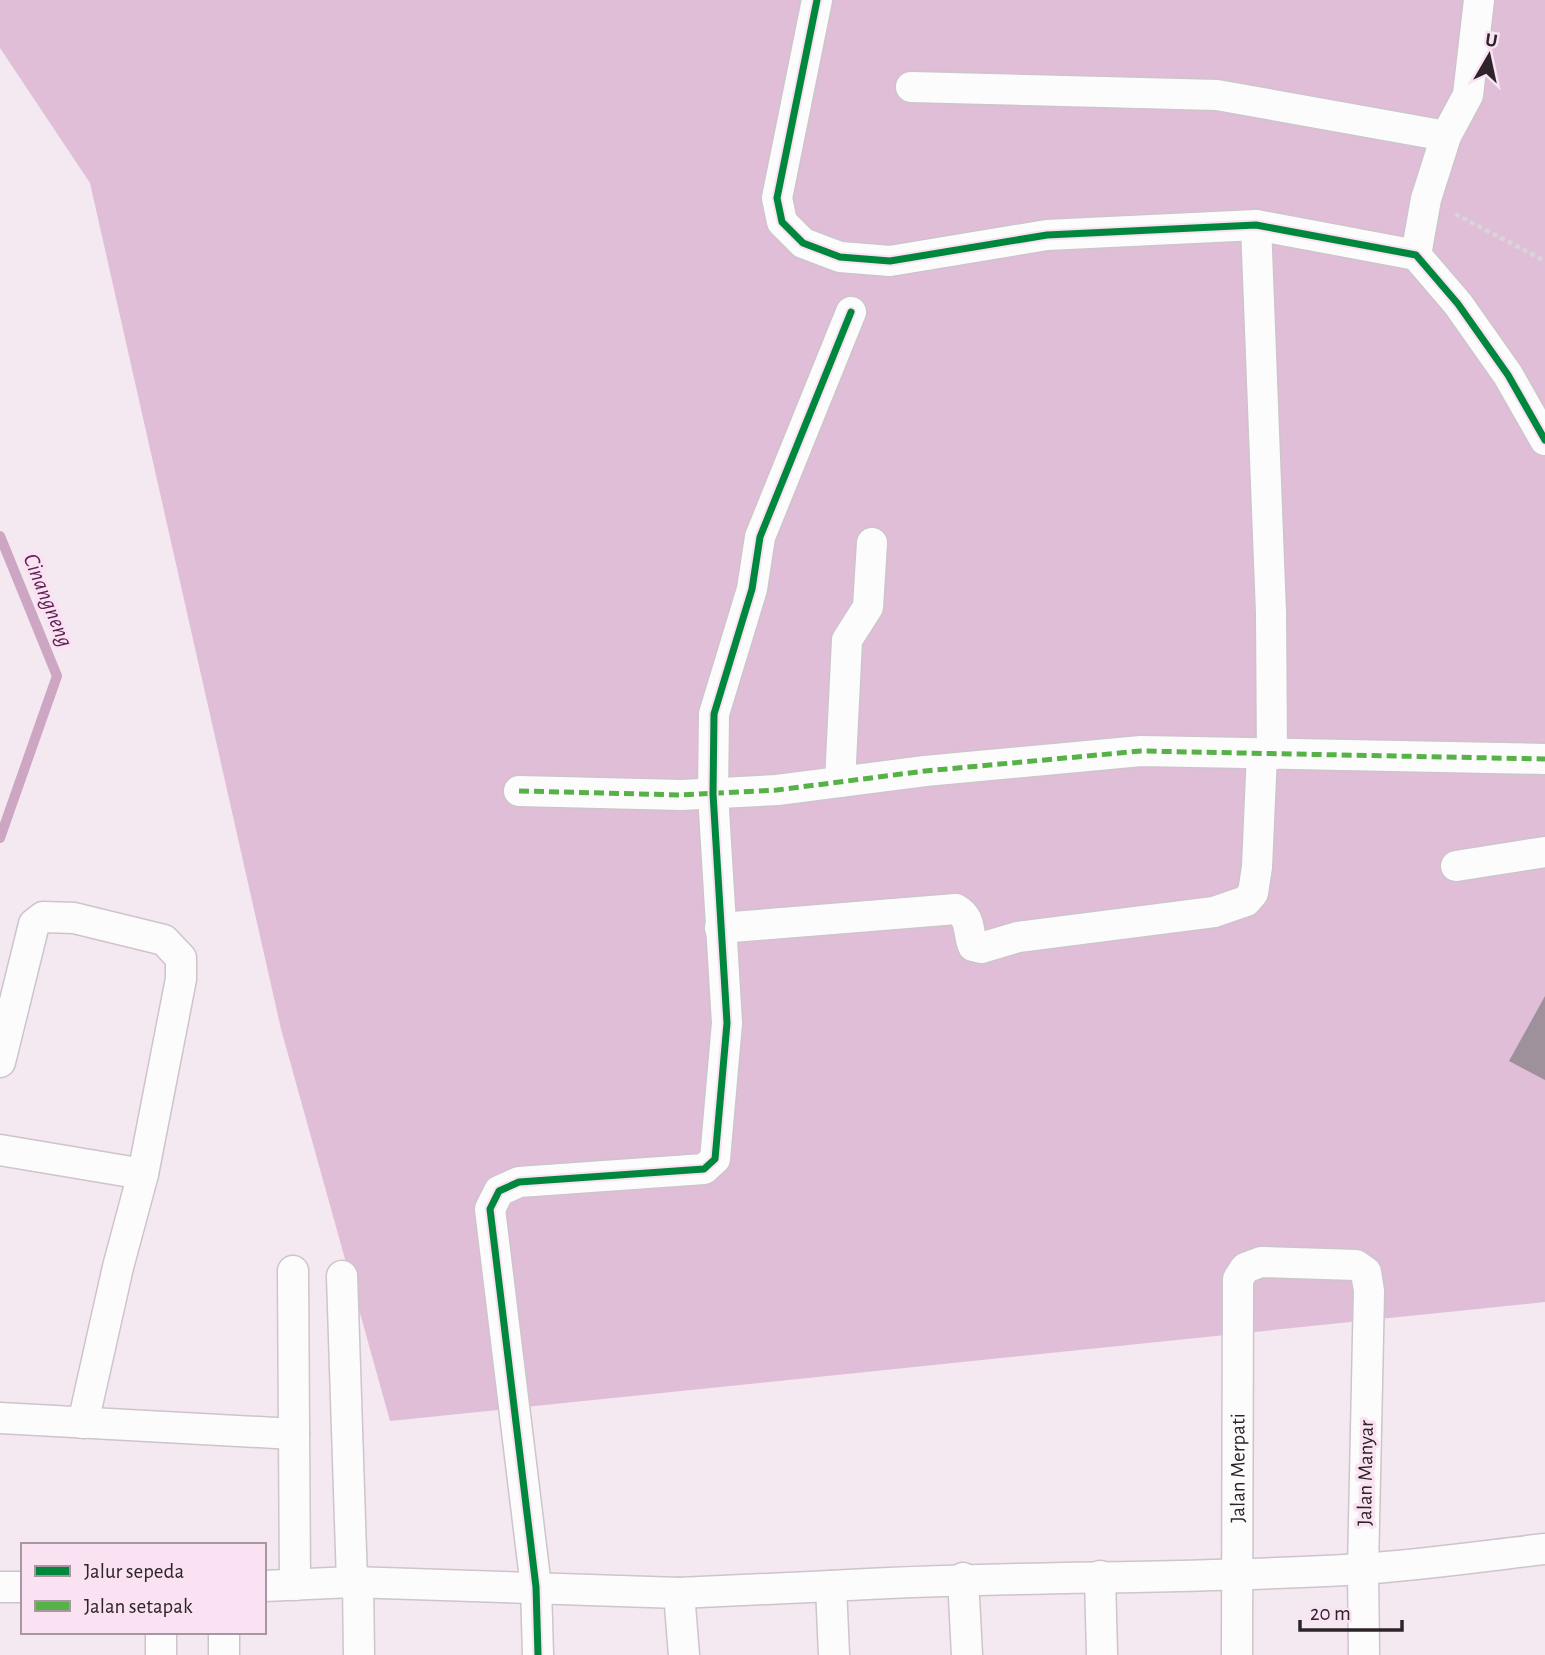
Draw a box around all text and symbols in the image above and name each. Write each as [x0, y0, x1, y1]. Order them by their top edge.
north arrow [1454, 21, 1524, 91]
text: U [1484, 30, 1499, 51]
water label: Cinangneng [18, 551, 77, 651]
street label: Jalan Merpati [1227, 1413, 1249, 1523]
street label: Jalan Manyar [1354, 1420, 1377, 1526]
legend [21, 1543, 266, 1634]
text: Jalur sepeda [84, 1561, 184, 1582]
scale bar [1300, 1588, 1402, 1632]
text: Jalan setapak [84, 1596, 193, 1617]
text: 20 m [1310, 1603, 1351, 1624]

